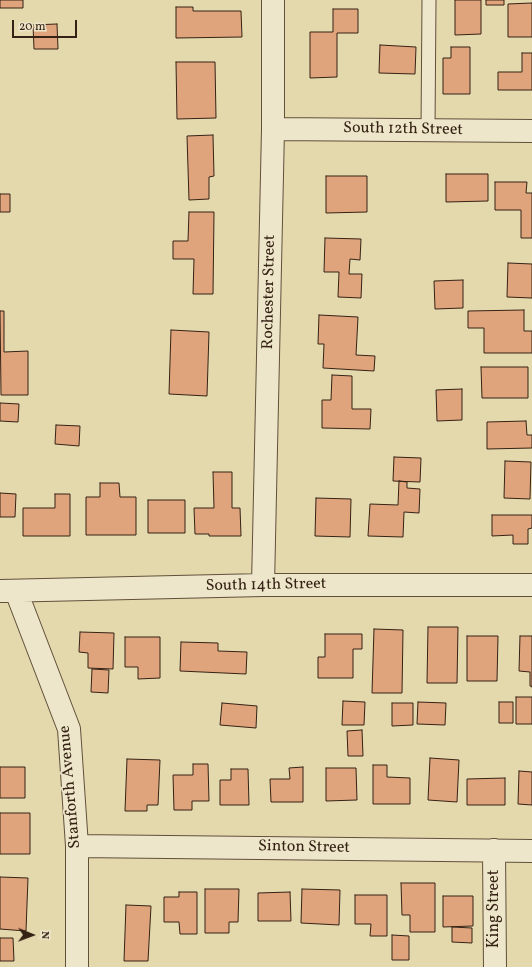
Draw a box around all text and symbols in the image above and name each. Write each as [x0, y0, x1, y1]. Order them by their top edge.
scale bar [14, 12, 79, 38]
text: 20 m [19, 19, 46, 35]
street label: South 12th Street [343, 119, 463, 141]
street label: Rochester Street [259, 234, 281, 350]
street label: South 14th Street [205, 575, 327, 597]
street label: Stanforth Avenue [56, 725, 86, 849]
street label: Sinton Street [258, 838, 350, 858]
street label: King Street [485, 870, 505, 948]
north arrow [12, 915, 52, 955]
text: N [37, 931, 52, 939]

